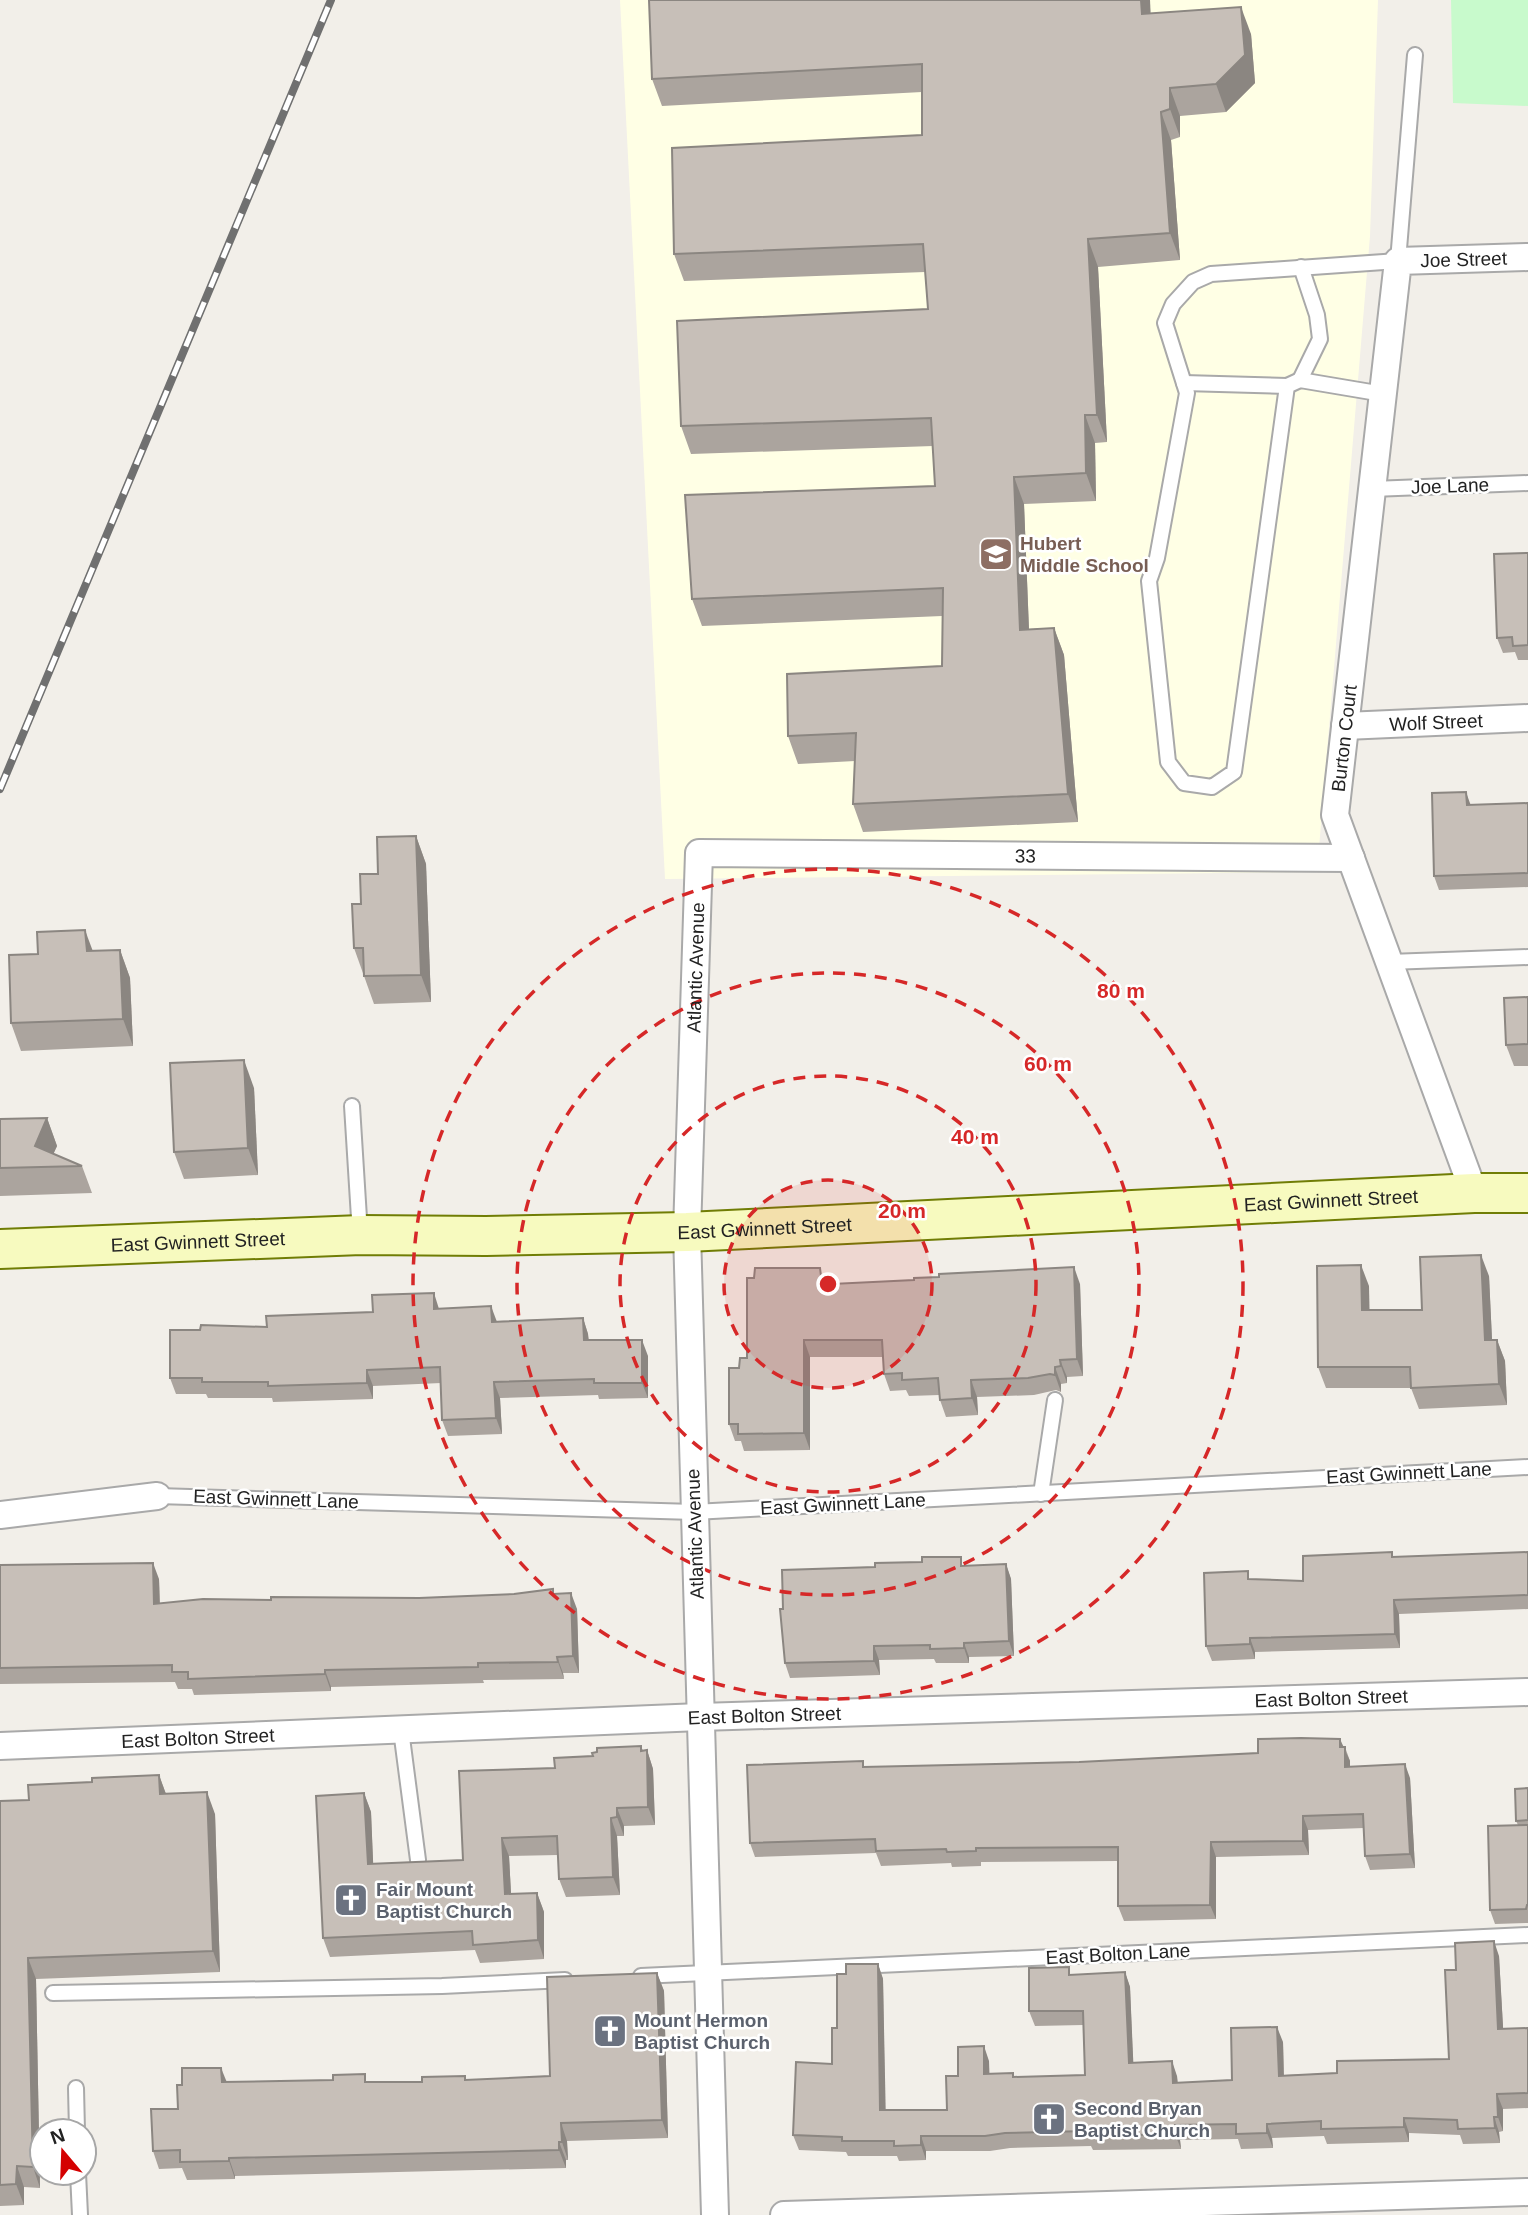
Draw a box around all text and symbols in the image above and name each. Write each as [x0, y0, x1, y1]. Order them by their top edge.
street label: Joe Street [1420, 247, 1508, 271]
street label: Joe Lane [1411, 474, 1489, 498]
place label: Hubert Middle School [1020, 533, 1149, 576]
school or university icon: Hubert Middle School [977, 535, 1015, 573]
street label: Burton Court [1327, 683, 1360, 793]
street label: Wolf Street [1389, 709, 1484, 735]
street label: 33 [1015, 845, 1036, 866]
street label: Atlantic Avenue [683, 902, 708, 1033]
text: 80 m [1097, 979, 1145, 1002]
text: 60 m [1024, 1052, 1072, 1075]
text: 40 m [951, 1125, 999, 1148]
street label: East Gwinnett Street [1243, 1185, 1419, 1215]
text: 20 m [878, 1199, 926, 1222]
street label: East Gwinnett Street [677, 1213, 853, 1243]
street label: East Gwinnett Street [110, 1227, 286, 1255]
centre of rings [816, 1272, 840, 1296]
street label: East Gwinnett Lane [1326, 1458, 1492, 1488]
street label: Atlantic Avenue [682, 1468, 708, 1600]
street label: East Gwinnett Lane [193, 1486, 359, 1512]
street label: East Gwinnett Lane [760, 1489, 926, 1519]
street label: East Bolton Street [1254, 1685, 1409, 1711]
street label: East Bolton Street [687, 1702, 842, 1728]
street label: East Bolton Street [121, 1724, 276, 1751]
place label: Fair Mount Baptist Church [376, 1879, 512, 1922]
church icon: Fair Mount Baptist Church [332, 1881, 370, 1919]
street label: East Bolton Lane [1045, 1940, 1191, 1968]
place label: Mount Hermon Baptist Church [634, 2010, 770, 2053]
church icon: Mount Hermon Baptist Church [591, 2012, 629, 2050]
place label: Second Bryan Baptist Church [1074, 2098, 1210, 2141]
church icon: Second Bryan Baptist Church [1030, 2100, 1068, 2138]
north arrow [28, 2117, 98, 2187]
text: N [48, 2124, 68, 2149]

